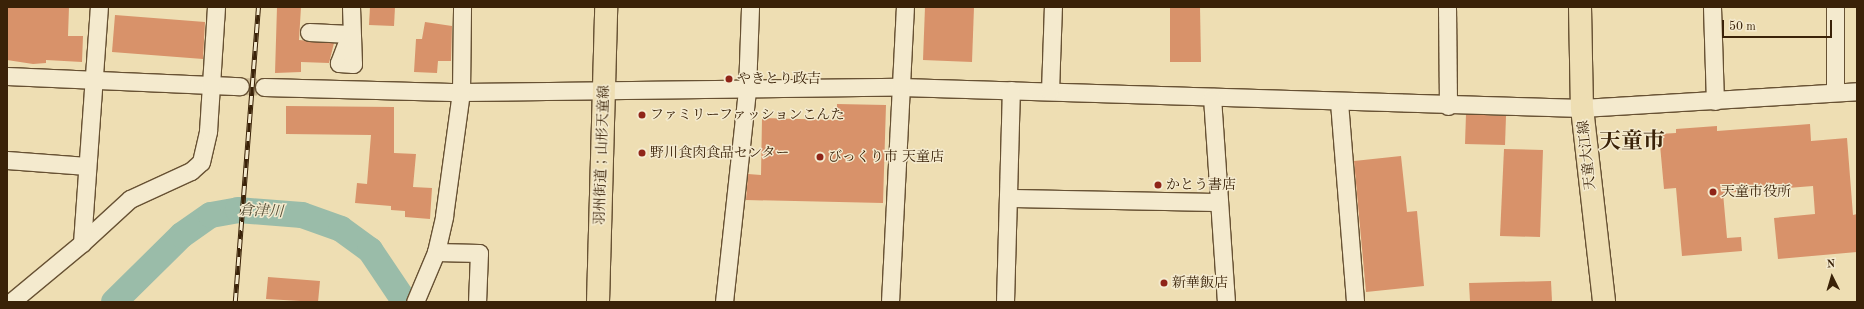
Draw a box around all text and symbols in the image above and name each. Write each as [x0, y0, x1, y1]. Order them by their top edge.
scale bar [1724, 12, 1834, 38]
text: 50 m [1729, 21, 1756, 33]
place label: やきとり政吉 [737, 71, 821, 87]
marker: やきとり政吉 [724, 74, 734, 84]
street label: 羽州街道；山形天童線 [591, 85, 613, 225]
place label: ファミリーファッションこんた [650, 107, 846, 123]
marker: ファミリーファッションこんた [637, 110, 647, 120]
street label: 天童大江線 [1575, 119, 1599, 191]
district label: 天童市 [1599, 130, 1665, 156]
place label: 野川食肉食品センター [650, 145, 790, 161]
marker: 野川食肉食品センター [637, 148, 647, 158]
place label: びっくり市 天童店 [828, 149, 944, 165]
marker: びっくり市 天童店 [815, 152, 825, 162]
place label: かとう書店 [1166, 177, 1236, 193]
marker: かとう書店 [1153, 180, 1163, 190]
place label: 天童市役所 [1721, 184, 1791, 200]
marker: 天童市役所 [1708, 187, 1718, 197]
water label: 倉津川 [238, 202, 284, 222]
north arrow [1812, 257, 1852, 297]
text: N [1826, 259, 1836, 270]
place label: 新華飯店 [1172, 275, 1228, 291]
marker: 新華飯店 [1159, 278, 1169, 288]

